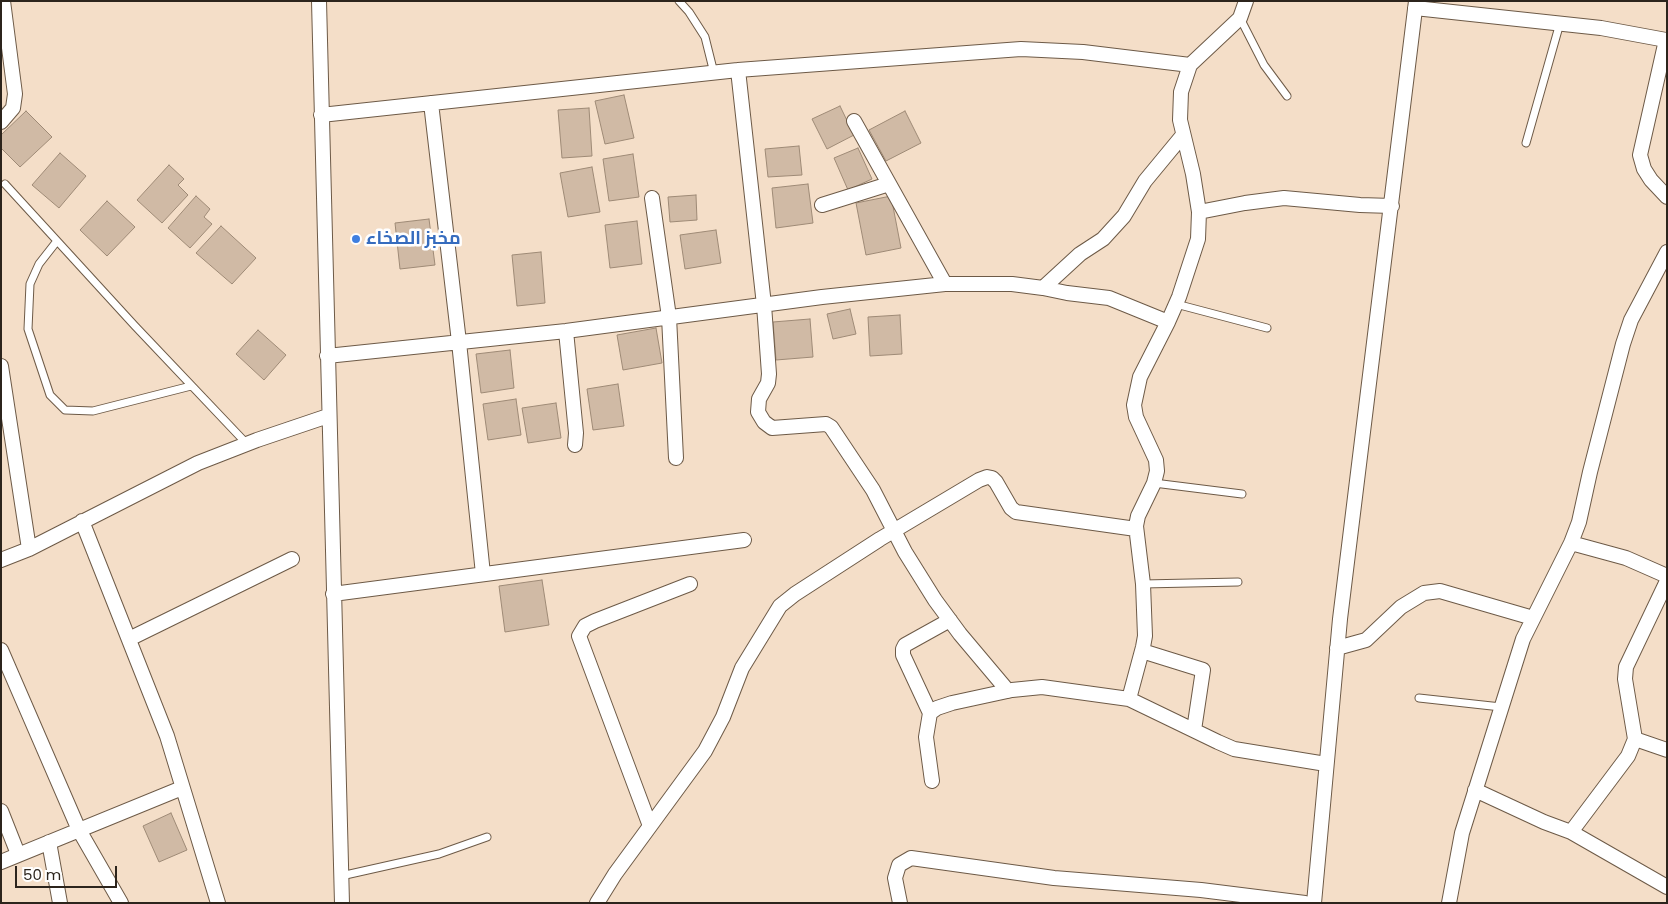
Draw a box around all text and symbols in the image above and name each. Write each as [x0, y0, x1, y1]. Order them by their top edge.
place label: مخبز الصخاء [366, 228, 461, 250]
marker: مخبز الصخاء [350, 233, 362, 245]
scale bar [18, 856, 120, 888]
text: 50 m [23, 864, 61, 885]

